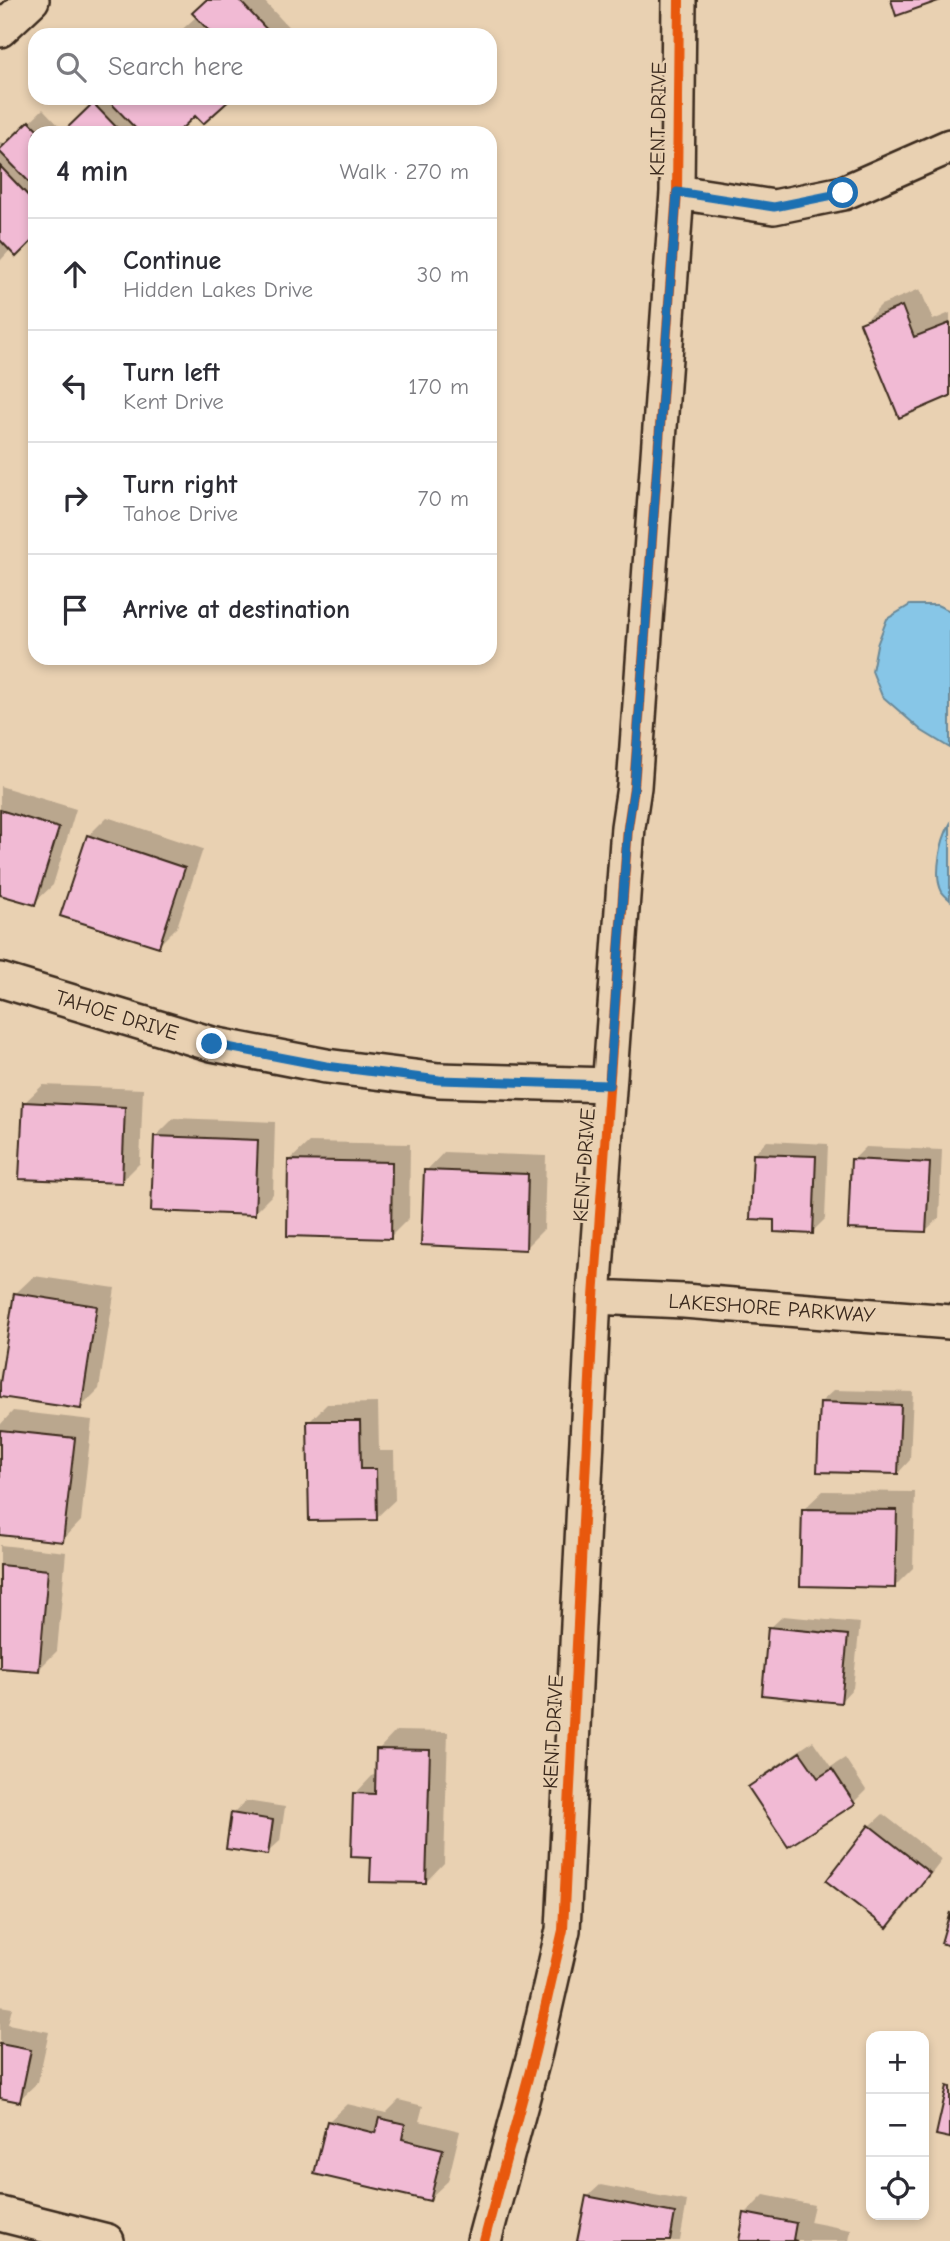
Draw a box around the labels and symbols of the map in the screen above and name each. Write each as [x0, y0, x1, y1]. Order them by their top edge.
street label: KENT DRIVE [645, 62, 671, 176]
route start [827, 177, 858, 208]
street label: TAHOE DRIVE [52, 985, 182, 1045]
route end [196, 1028, 227, 1059]
street label: KENT DRIVE [568, 1107, 600, 1223]
street label: LAKESHORE PARKWAY [668, 1289, 877, 1327]
street label: KENT DRIVE [538, 1674, 568, 1790]

